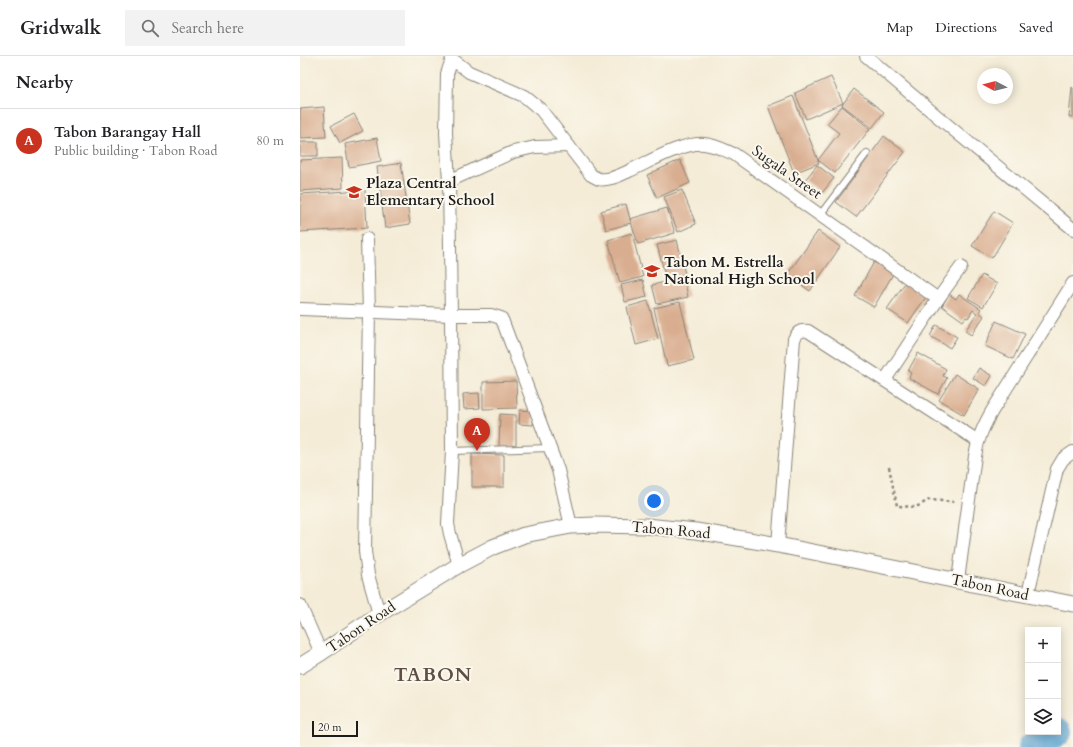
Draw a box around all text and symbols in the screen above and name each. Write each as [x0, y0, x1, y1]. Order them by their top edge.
search box [125, 10, 405, 46]
text: Gridwalk [20, 15, 101, 41]
icon: search [139, 17, 161, 39]
text: Search here [171, 18, 244, 38]
text: Map [887, 18, 913, 37]
text: Directions [935, 18, 997, 37]
text: Saved [1019, 18, 1053, 37]
north arrow [977, 68, 1013, 104]
text: Nearby [16, 71, 73, 94]
text: Tabon Barangay Hall [54, 122, 201, 142]
text: A [24, 132, 34, 150]
text: 80 m [256, 132, 284, 150]
street label: Sugala Street [748, 141, 826, 204]
text: Public building · Tabon Road [54, 142, 217, 160]
place label: Plaza Central Elementary School [366, 173, 495, 210]
school or university icon: Plaza Central Elementary School [345, 183, 363, 201]
place label: Tabon M. Estrella National High School [664, 252, 815, 289]
school or university icon: Tabon M. Estrella National High School [643, 262, 661, 280]
pin: A [464, 418, 490, 451]
your location [644, 491, 664, 511]
street label: Tabon Road [631, 517, 711, 543]
street label: Tabon Road [949, 569, 1031, 605]
street label: Tabon Road [323, 597, 399, 657]
map controls [1025, 627, 1061, 735]
button: + [1025, 627, 1061, 663]
district label: TABON [394, 662, 472, 688]
button: − [1025, 663, 1061, 699]
button: layers [1025, 699, 1061, 735]
scale bar [312, 719, 358, 738]
text: 20 m [318, 720, 342, 735]

